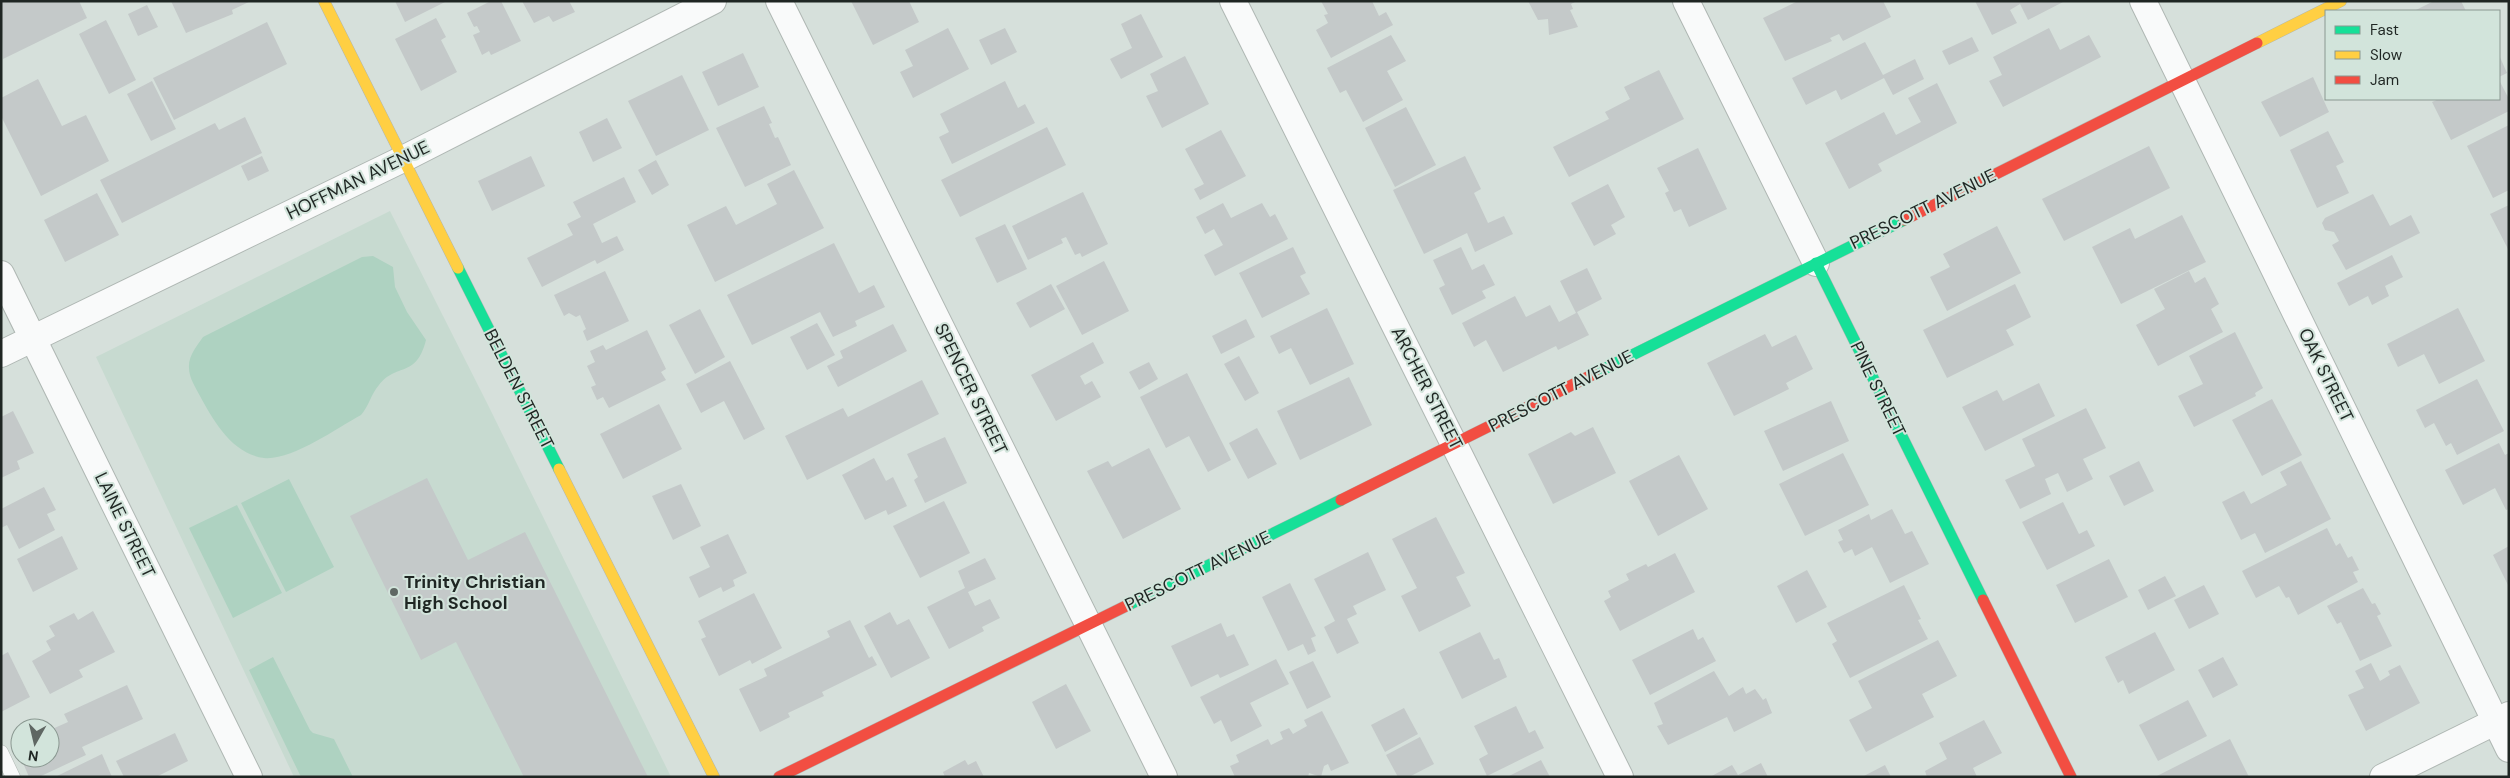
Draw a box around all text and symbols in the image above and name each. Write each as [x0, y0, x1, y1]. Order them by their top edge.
legend [2325, 10, 2500, 100]
text: Fast [2370, 20, 2399, 40]
text: Slow [2370, 45, 2403, 65]
text: Jam [2370, 70, 2399, 90]
street label: HOFFMAN AVENUE [282, 135, 434, 225]
street label: PRESCOTT AVENUE [1846, 163, 2000, 255]
street label: SPENCER STREET [929, 319, 1013, 459]
street label: ARCHER STREET [1386, 322, 1468, 454]
street label: OAK STREET [2293, 324, 2359, 426]
street label: BELDEN STREET [478, 325, 560, 453]
street label: PINE STREET [1845, 337, 1911, 441]
street label: PRESCOTT AVENUE [1484, 344, 1638, 438]
street label: LAINE STREET [89, 468, 161, 582]
street label: PRESCOTT AVENUE [1121, 525, 1275, 617]
place label: Trinity Christian High School [404, 570, 546, 615]
marker: Trinity Christian High School [388, 586, 400, 598]
north arrow [10, 718, 60, 768]
text: N [27, 746, 40, 765]

